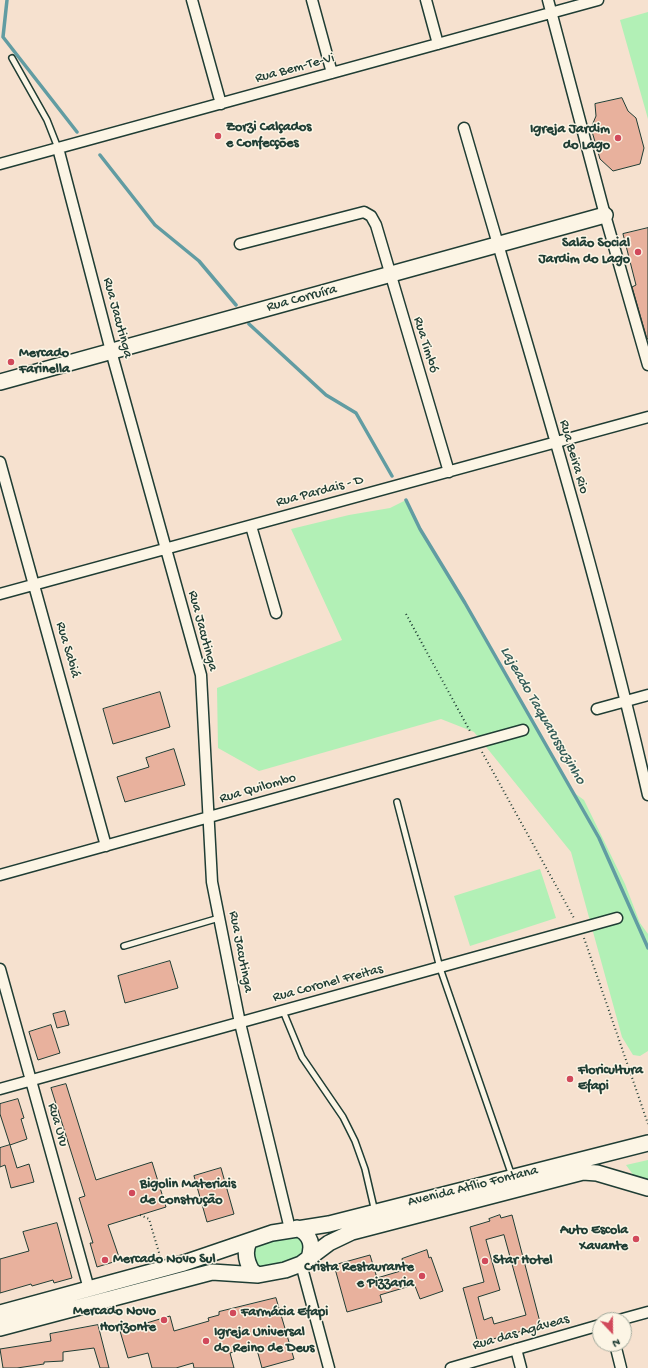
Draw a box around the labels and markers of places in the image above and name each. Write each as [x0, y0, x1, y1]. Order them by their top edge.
place label: Zorzi Calçados e Confecções [226, 120, 311, 152]
place label: Igreja Jardim do Lago [530, 122, 610, 154]
marker: Zorzi Calçados e Confecções [213, 131, 223, 141]
marker: Igreja Jardim do Lago [613, 133, 623, 143]
place label: Salão Social Jardim do Lago [538, 236, 630, 268]
marker: Salão Social Jardim do Lago [633, 247, 643, 257]
place label: Mercado Farinella [19, 346, 70, 378]
marker: Mercado Farinella [6, 357, 16, 367]
place label: Floricultura Efapi [578, 1063, 643, 1096]
marker: Floricultura Efapi [565, 1074, 575, 1084]
place label: Bigolin Materiais de Construção [140, 1177, 236, 1210]
marker: Bigolin Materiais de Construção [127, 1188, 137, 1198]
place label: Auto Escola Xavante [560, 1223, 628, 1256]
marker: Auto Escola Xavante [631, 1234, 641, 1244]
place label: Mercado Novo Sul [113, 1252, 216, 1268]
place label: Star Hotel [493, 1253, 553, 1269]
marker: Mercado Novo Sul [100, 1255, 110, 1265]
marker: Star Hotel [480, 1256, 490, 1266]
place label: Crista Restaurante e Pizzaria [304, 1260, 414, 1292]
marker: Crista Restaurante e Pizzaria [417, 1271, 427, 1281]
place label: Mercado Novo Horizonte [73, 1304, 156, 1336]
place label: Farmácia Efapi [241, 1305, 328, 1321]
marker: Farmácia Efapi [228, 1308, 238, 1318]
marker: Mercado Novo Horizonte [159, 1315, 169, 1325]
place label: Igreja Universal do Reino de Deus [214, 1325, 314, 1358]
marker: Igreja Universal do Reino de Deus [201, 1336, 211, 1346]

